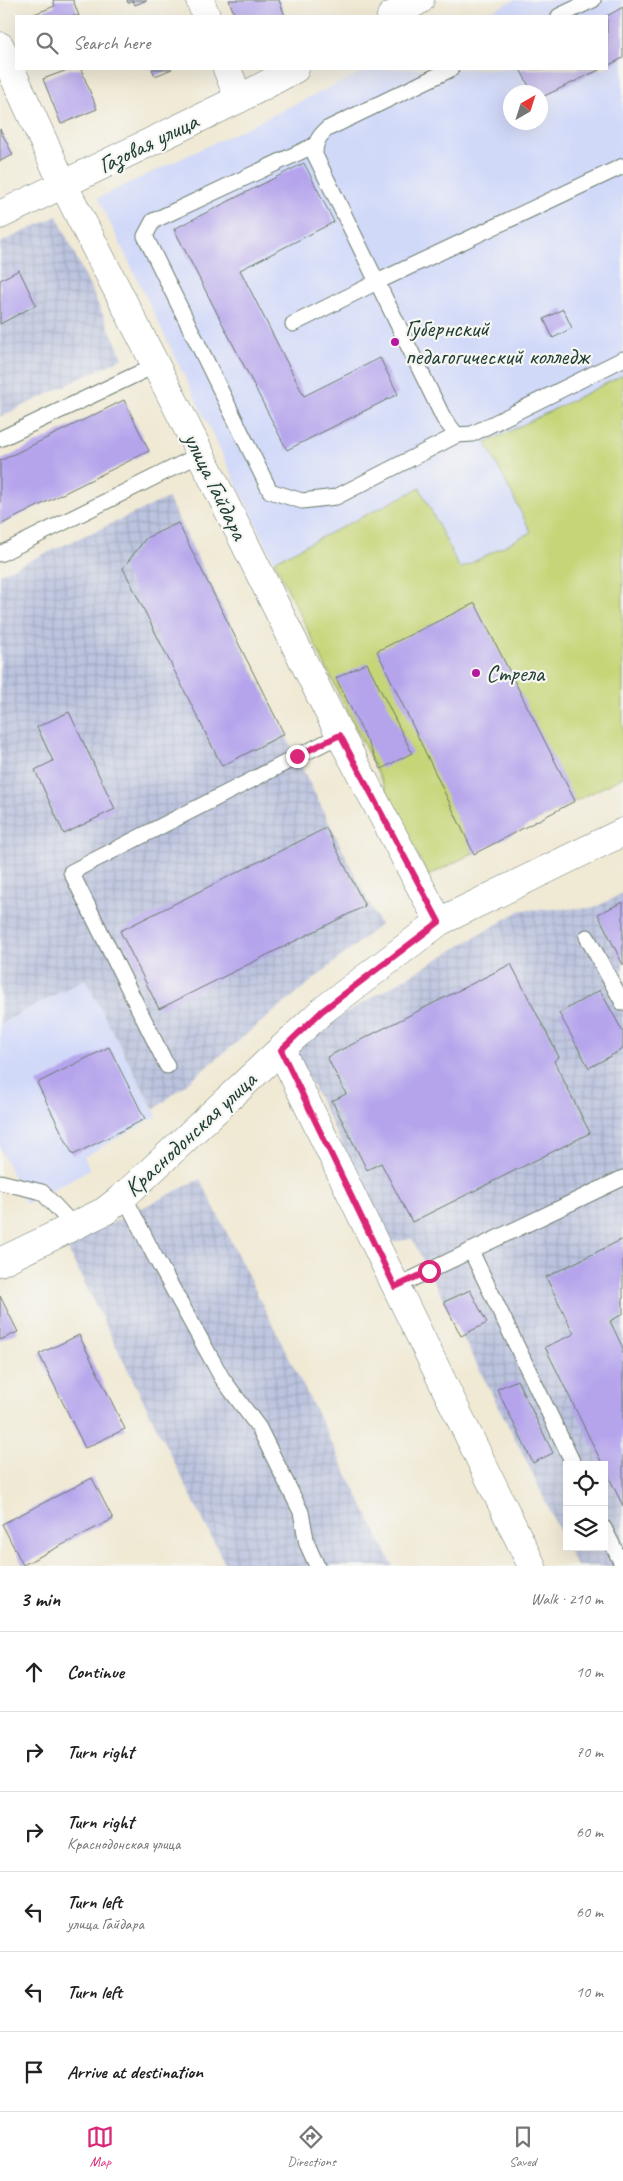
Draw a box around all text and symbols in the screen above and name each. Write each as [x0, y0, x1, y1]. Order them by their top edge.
search box [15, 15, 608, 70]
icon: search [33, 29, 61, 57]
text: Search here [73, 31, 150, 55]
north arrow [503, 85, 548, 130]
street label: Газовая улица [93, 105, 205, 181]
place label: Губернский педагогический колледж [405, 313, 591, 371]
marker: Губернский педагогический колледж [389, 336, 401, 348]
street label: улица Гайдара [176, 426, 255, 546]
place label: Стрела [486, 658, 545, 688]
marker: Стрела [470, 667, 482, 679]
route end [286, 745, 309, 768]
street label: Краснодонская улица [118, 1064, 263, 1203]
route start [418, 1260, 441, 1283]
map controls [563, 1461, 608, 1551]
button: locate [563, 1461, 608, 1506]
button: layers [563, 1506, 608, 1551]
text: 3 min [20, 1586, 60, 1612]
text: Walk · 210 m [531, 1589, 603, 1609]
icon: ahead [20, 1658, 48, 1686]
text: Continue [67, 1660, 124, 1684]
text: 10 m [576, 1662, 603, 1682]
icon: right [20, 1738, 48, 1766]
text: Turn right [67, 1740, 134, 1764]
text: 70 m [576, 1742, 603, 1762]
text: Turn right [67, 1810, 134, 1834]
icon: right [20, 1818, 48, 1846]
text: 60 m [576, 1822, 603, 1842]
text: Краснодонская улица [67, 1834, 180, 1854]
text: Turn left [67, 1890, 122, 1914]
icon: left [20, 1898, 48, 1926]
text: 60 m [576, 1902, 603, 1922]
text: улица Гайдара [67, 1914, 144, 1934]
icon: left [20, 1978, 48, 2006]
text: Turn left [67, 1980, 122, 2004]
text: 10 m [576, 1982, 603, 2002]
icon: arrive [20, 2058, 48, 2086]
text: Arrive at destination [67, 2060, 203, 2084]
tab: Map [86, 2123, 114, 2170]
tab: Directions [287, 2123, 336, 2170]
tab: Saved [509, 2123, 537, 2170]

